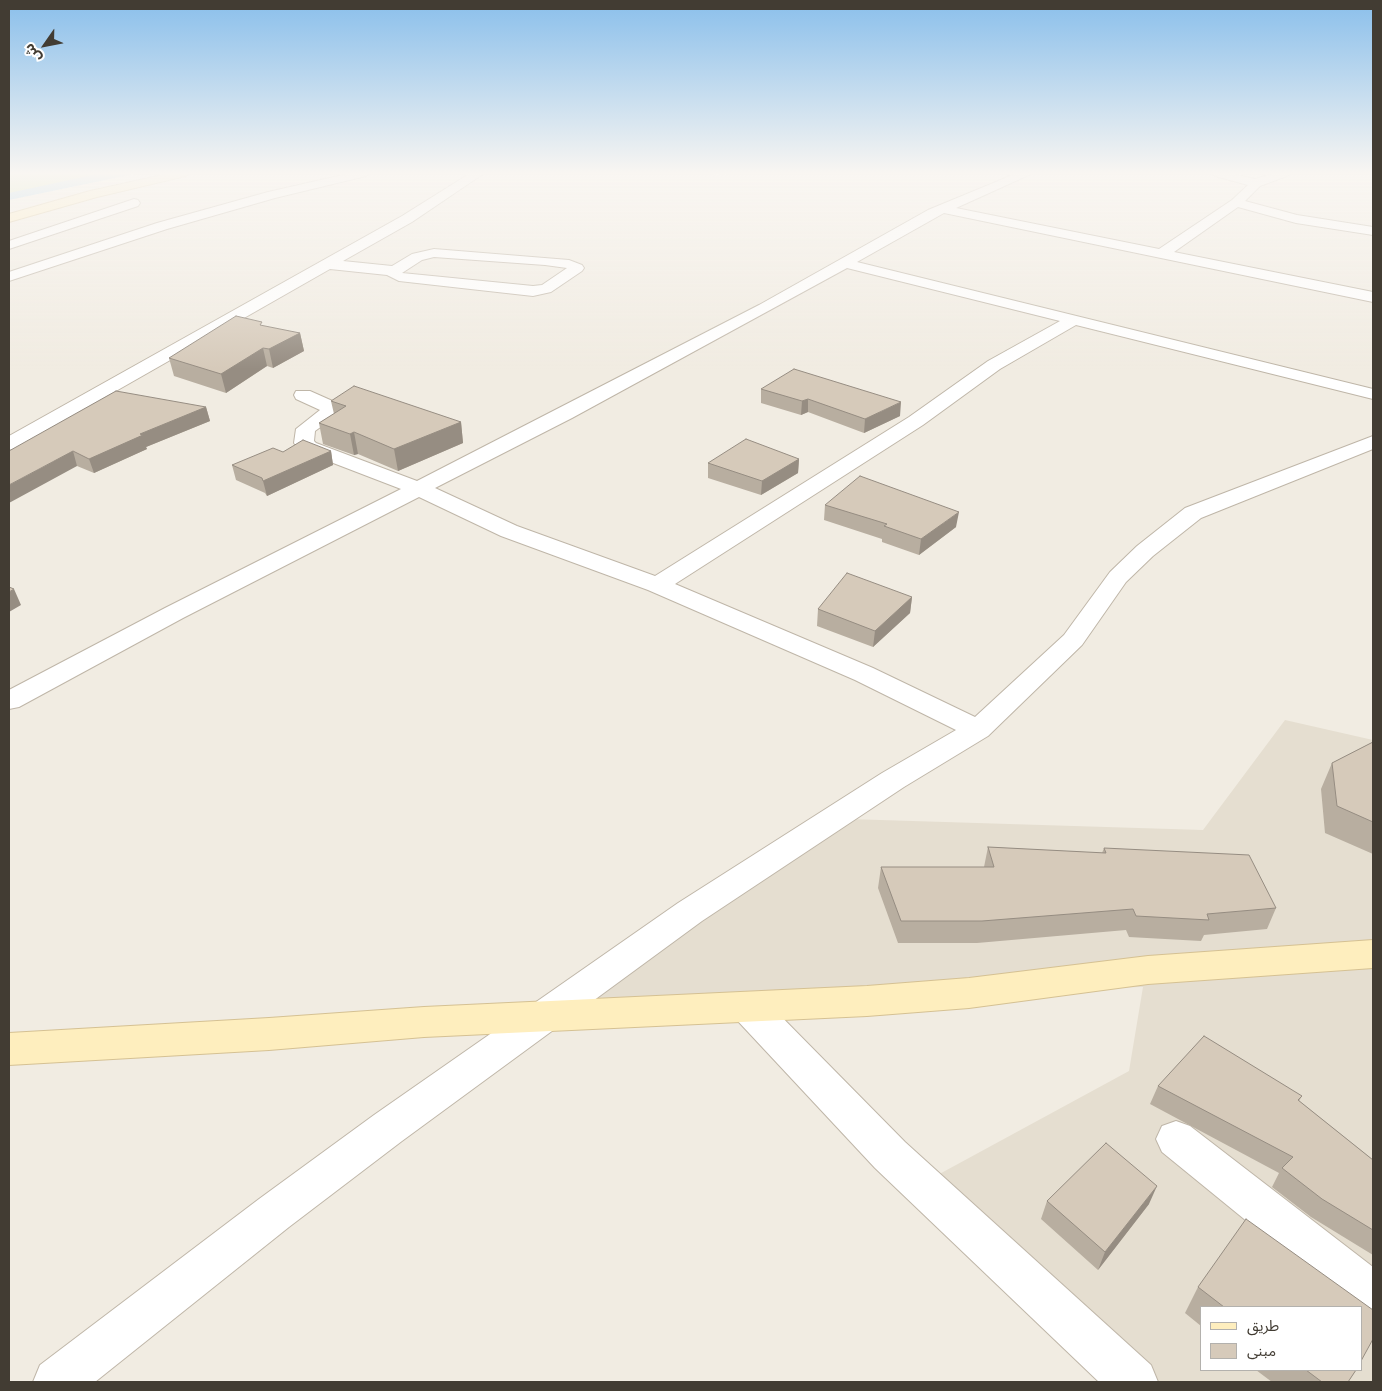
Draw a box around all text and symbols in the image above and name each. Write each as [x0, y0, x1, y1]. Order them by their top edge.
north arrow [20, 20, 70, 70]
text: ش [20, 41, 44, 66]
legend [1200, 1306, 1362, 1371]
text: طريق [1247, 1317, 1279, 1334]
text: مبنى [1247, 1342, 1276, 1359]

